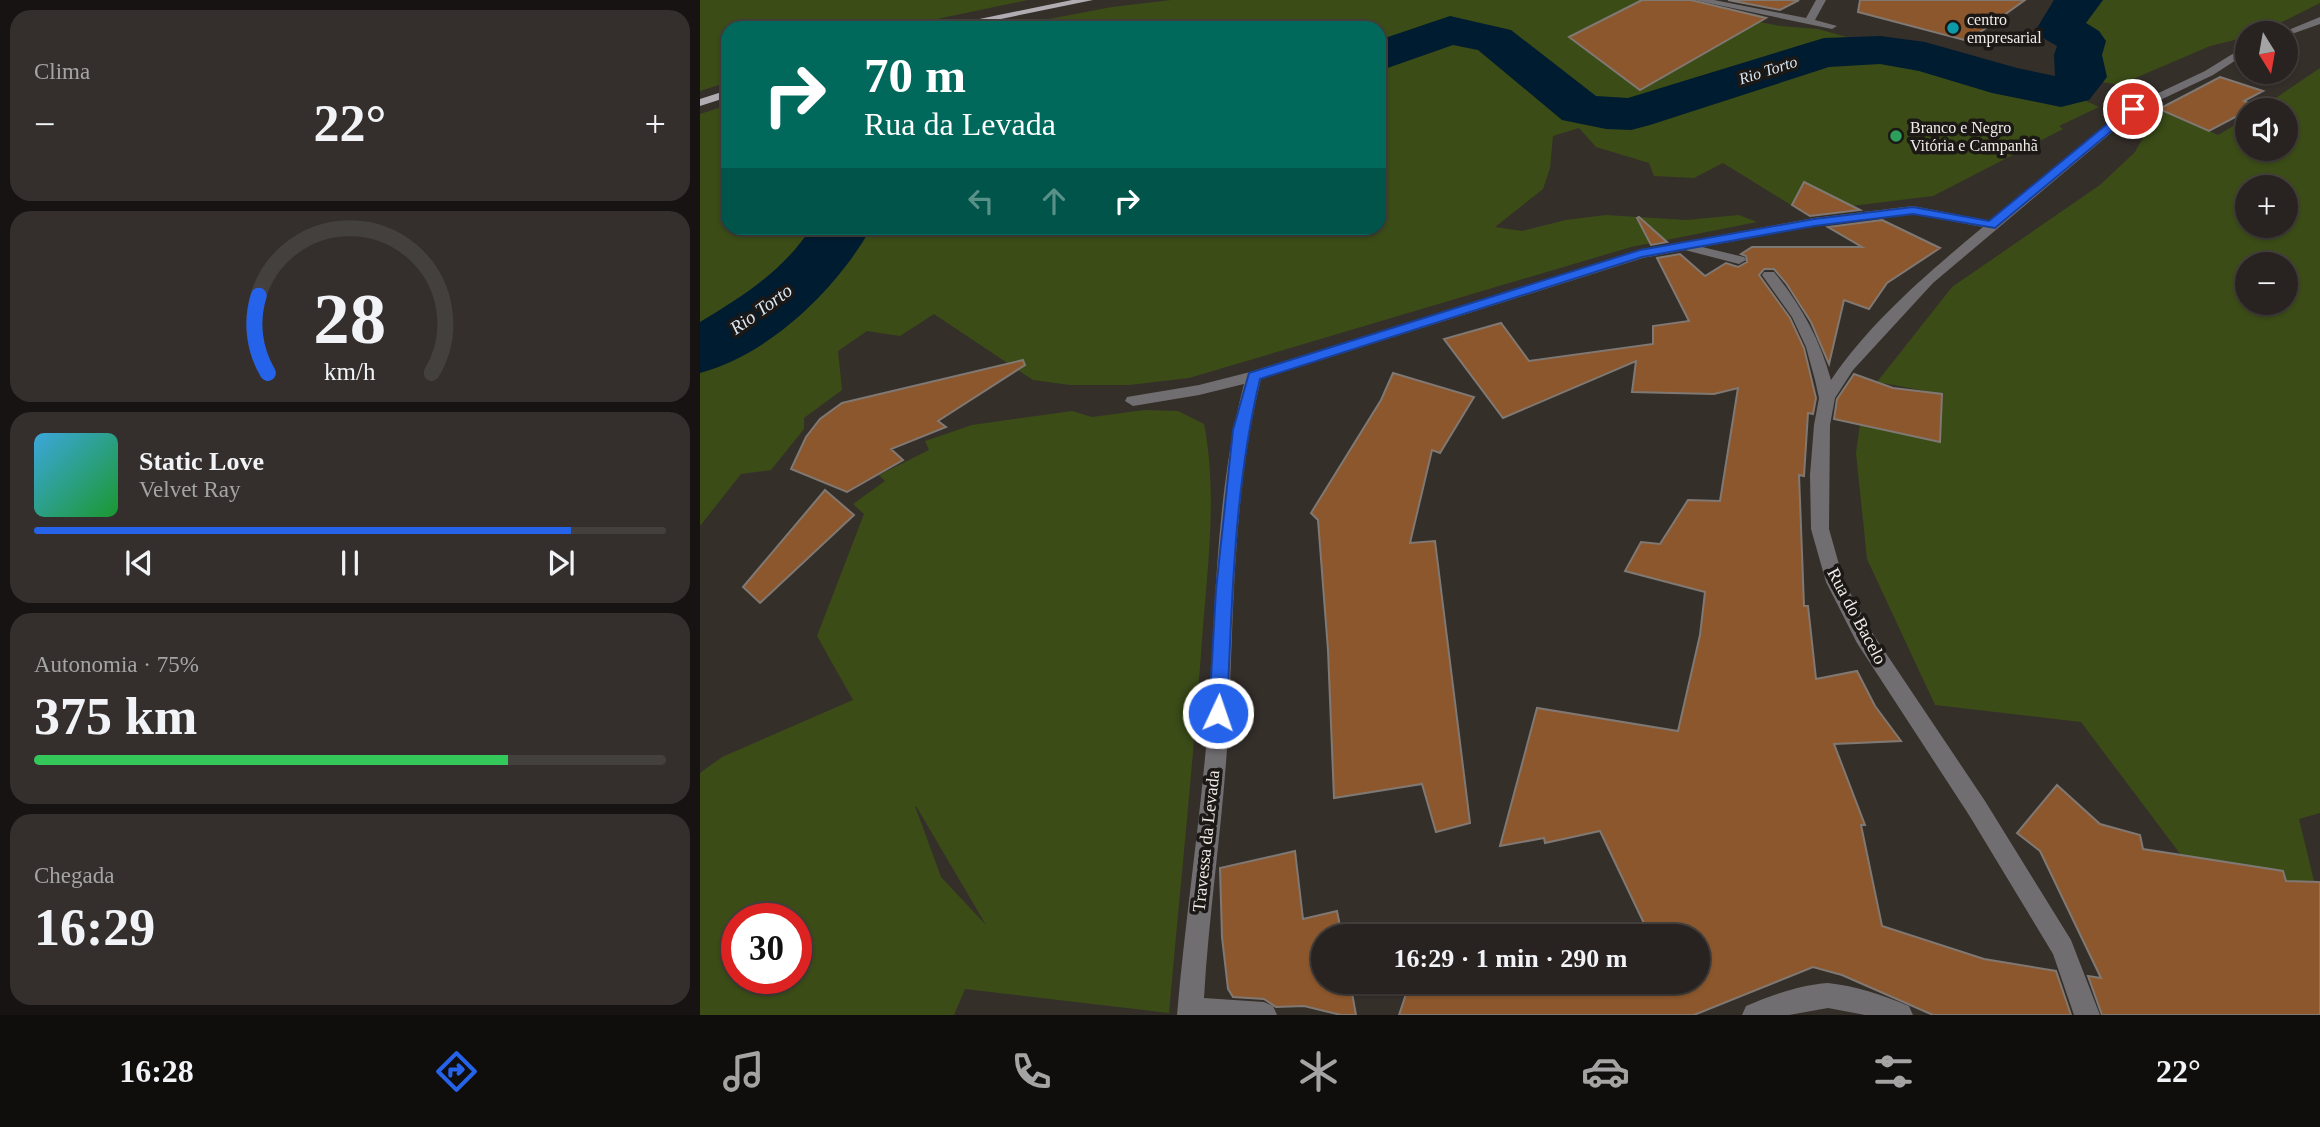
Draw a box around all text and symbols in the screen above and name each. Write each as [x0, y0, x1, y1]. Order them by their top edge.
place label: centro empresarial [1967, 11, 2042, 47]
marker: centro empresarial [1945, 20, 1961, 36]
north arrow [2235, 21, 2298, 84]
map controls [2235, 21, 2298, 315]
text: 70 m [864, 48, 966, 103]
icon: right [749, 49, 840, 140]
water label: Rio Torto [1736, 53, 1799, 88]
text: Clima [34, 59, 90, 84]
pin [2103, 79, 2163, 139]
icon: arrive [2114, 90, 2152, 128]
text: 22° [314, 95, 386, 152]
button: sound [2235, 98, 2298, 161]
text: − [34, 103, 55, 145]
text: + [645, 103, 666, 145]
text: Rua da Levada [864, 106, 1056, 142]
place label: Branco e Negro Vitória e Campanhã [1910, 119, 2038, 155]
marker: Branco e Negro Vitória e Campanhã [1888, 128, 1904, 144]
button: + [2235, 175, 2298, 238]
icon: left [962, 182, 1000, 220]
icon: ahead [1035, 182, 1073, 220]
icon: right [1108, 182, 1146, 220]
button: − [2235, 252, 2298, 315]
text: 28 [314, 278, 386, 359]
water label: Rio Torto [725, 279, 796, 339]
text: km/h [324, 357, 376, 384]
text: Static Love [139, 447, 264, 476]
text: Velvet Ray [139, 477, 241, 502]
icon: previous [120, 544, 158, 582]
icon: pause [331, 544, 369, 582]
icon: next [542, 544, 580, 582]
street label: Rua do Bacelo [1823, 565, 1891, 667]
text: Autonomia · 75% [34, 652, 199, 677]
position arrow [1181, 676, 1255, 750]
text: 375 km [34, 688, 197, 745]
street label: Travessa da Levada [1189, 769, 1223, 913]
text: Chegada [34, 863, 114, 888]
text: 16:29 [34, 899, 155, 956]
speed limit sign: 30 [721, 903, 812, 994]
text: 16:29 · 1 min · 290 m [1394, 944, 1628, 973]
icon: directions [432, 1047, 481, 1096]
icon: music [719, 1047, 768, 1096]
icon: phone [1007, 1047, 1056, 1096]
icon: climate [1294, 1047, 1343, 1096]
icon: car [1581, 1047, 1630, 1096]
icon: filters [1869, 1047, 1918, 1096]
text: 16:28 [119, 1053, 194, 1089]
text: 22° [2156, 1053, 2201, 1089]

